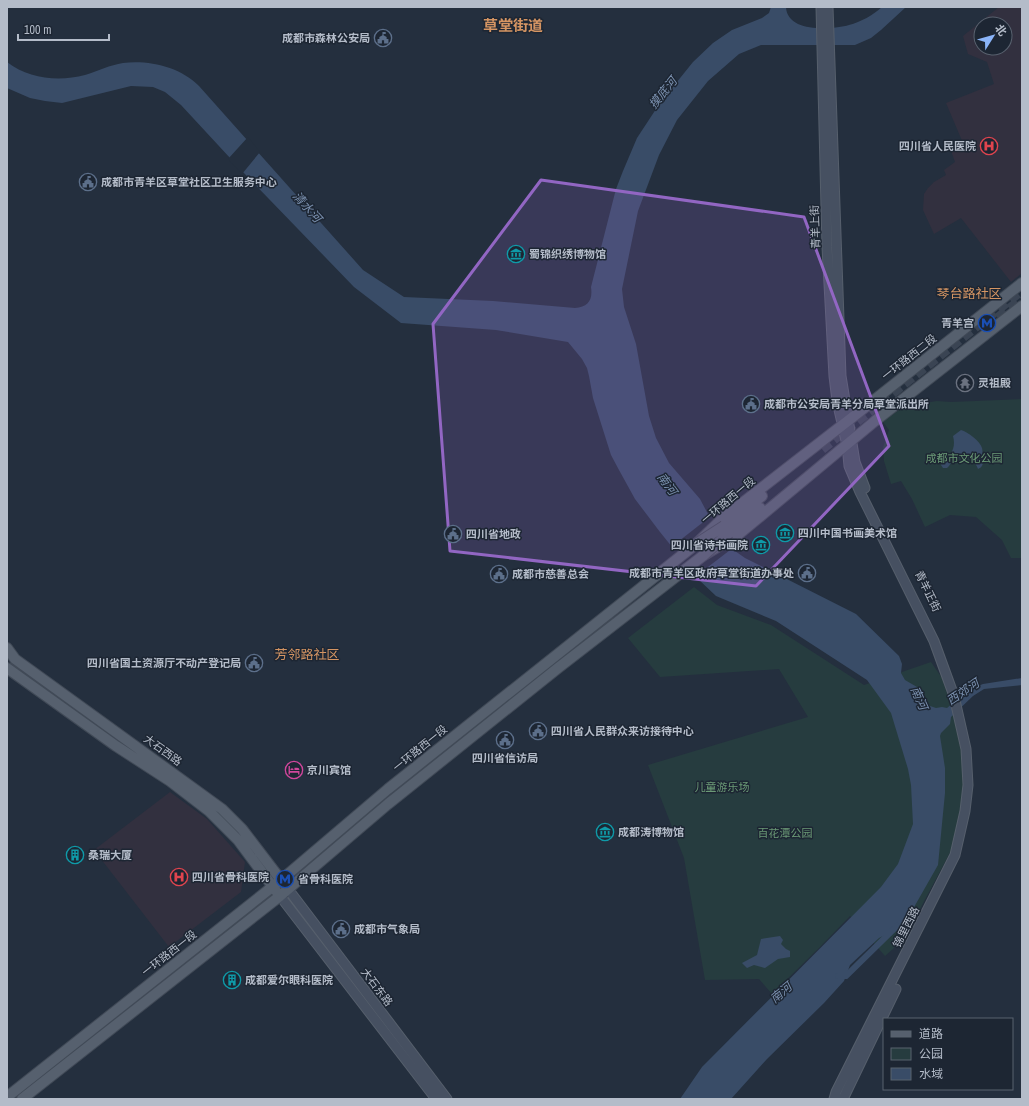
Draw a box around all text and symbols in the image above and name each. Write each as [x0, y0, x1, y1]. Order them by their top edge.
district label: 草堂街道 [483, 15, 543, 36]
scale bar [18, 16, 109, 42]
north arrow [973, 16, 1013, 56]
text: 北 [992, 21, 1010, 39]
text: 100 m [24, 22, 51, 38]
public building icon: 成都市森林公安局 [373, 28, 393, 48]
place label: 成都市森林公安局 [282, 31, 370, 45]
water label: 摸底河 [645, 72, 682, 112]
hospital icon: 四川省人民医院 [979, 136, 999, 156]
place label: 四川省人民医院 [899, 139, 976, 153]
public building icon: 成都市青羊区草堂社区卫生服务中心 [78, 172, 98, 192]
place label: 成都市青羊区草堂社区卫生服务中心 [101, 175, 277, 189]
water label: 清水河 [289, 188, 326, 227]
street label: 青羊上街 [807, 205, 823, 249]
museum icon: 蜀锦织绣博物馆 [506, 244, 526, 264]
place label: 蜀锦织绣博物馆 [529, 247, 606, 261]
district label: 琴台路社区 [936, 285, 1002, 302]
metro station icon: 青羊宫 [977, 313, 997, 333]
place label: 青羊宫 [941, 316, 974, 330]
street label: 一环路西二段 [879, 331, 939, 383]
temple icon: 灵祖殿 [955, 373, 975, 393]
place label: 灵祖殿 [978, 376, 1011, 390]
public building icon: 成都市公安局青羊分局草堂派出所 [741, 394, 761, 414]
place label: 成都市公安局青羊分局草堂派出所 [764, 397, 929, 411]
park label: 成都市文化公园 [926, 451, 1003, 465]
water label: 南河 [653, 470, 682, 500]
street label: 一环路西一段 [698, 473, 758, 527]
museum icon: 四川中国书画美术馆 [775, 523, 795, 543]
public building icon: 四川省地政 [443, 524, 463, 544]
place label: 四川中国书画美术馆 [798, 526, 897, 540]
place label: 四川省地政 [466, 527, 521, 541]
museum icon: 四川省诗书画院 [751, 535, 771, 555]
place label: 四川省诗书画院 [671, 538, 748, 552]
public building icon: 成都市青羊区政府草堂街道办事处 [797, 563, 817, 583]
public building icon: 成都市慈善总会 [489, 564, 509, 584]
place label: 成都市青羊区政府草堂街道办事处 [629, 566, 794, 580]
place label: 成都市慈善总会 [512, 567, 589, 581]
street label: 青羊正街 [912, 568, 944, 614]
district label: 芳邻路社区 [274, 646, 340, 663]
public building icon: 四川省国土资源厅不动产登记局 [244, 653, 264, 673]
place label: 四川省国土资源厅不动产登记局 [87, 656, 241, 670]
water label: 西郊河 [944, 674, 984, 709]
water label: 南河 [907, 684, 932, 714]
public building icon: 四川省人民群众来访接待中心 [528, 721, 548, 741]
street label: 一环路西一段 [390, 722, 450, 774]
place label: 四川省人民群众来访接待中心 [551, 724, 694, 738]
public building icon: 四川省信访局 [495, 730, 515, 750]
street label: 大石西路 [141, 731, 185, 769]
place label: 四川省信访局 [472, 751, 538, 765]
hotel icon: 京川宾馆 [284, 760, 304, 780]
place label: 京川宾馆 [307, 763, 351, 777]
park label: 儿童游乐场 [695, 780, 750, 794]
museum icon: 成都涛博物馆 [595, 822, 615, 842]
place label: 成都涛博物馆 [618, 825, 684, 839]
park label: 百花潭公园 [758, 826, 813, 840]
building icon: 桑瑞大厦 [65, 845, 85, 865]
place label: 桑瑞大厦 [88, 848, 132, 862]
hospital icon: 四川省骨科医院 [169, 867, 189, 887]
metro station icon: 省骨科医院 [275, 869, 295, 889]
place label: 四川省骨科医院 [192, 870, 269, 884]
place label: 省骨科医院 [298, 872, 353, 886]
street label: 锦里西路 [890, 904, 922, 950]
public building icon: 成都市气象局 [331, 919, 351, 939]
place label: 成都市气象局 [354, 922, 420, 936]
street label: 一环路西一段 [139, 927, 199, 979]
street label: 大石东路 [358, 965, 396, 1009]
building icon: 成都爱尔眼科医院 [222, 970, 242, 990]
place label: 成都爱尔眼科医院 [245, 973, 333, 987]
water label: 南河 [767, 978, 797, 1007]
legend [883, 1018, 1013, 1090]
text: 道路 [919, 1026, 943, 1042]
text: 公园 [919, 1046, 943, 1062]
text: 水域 [919, 1066, 943, 1082]

